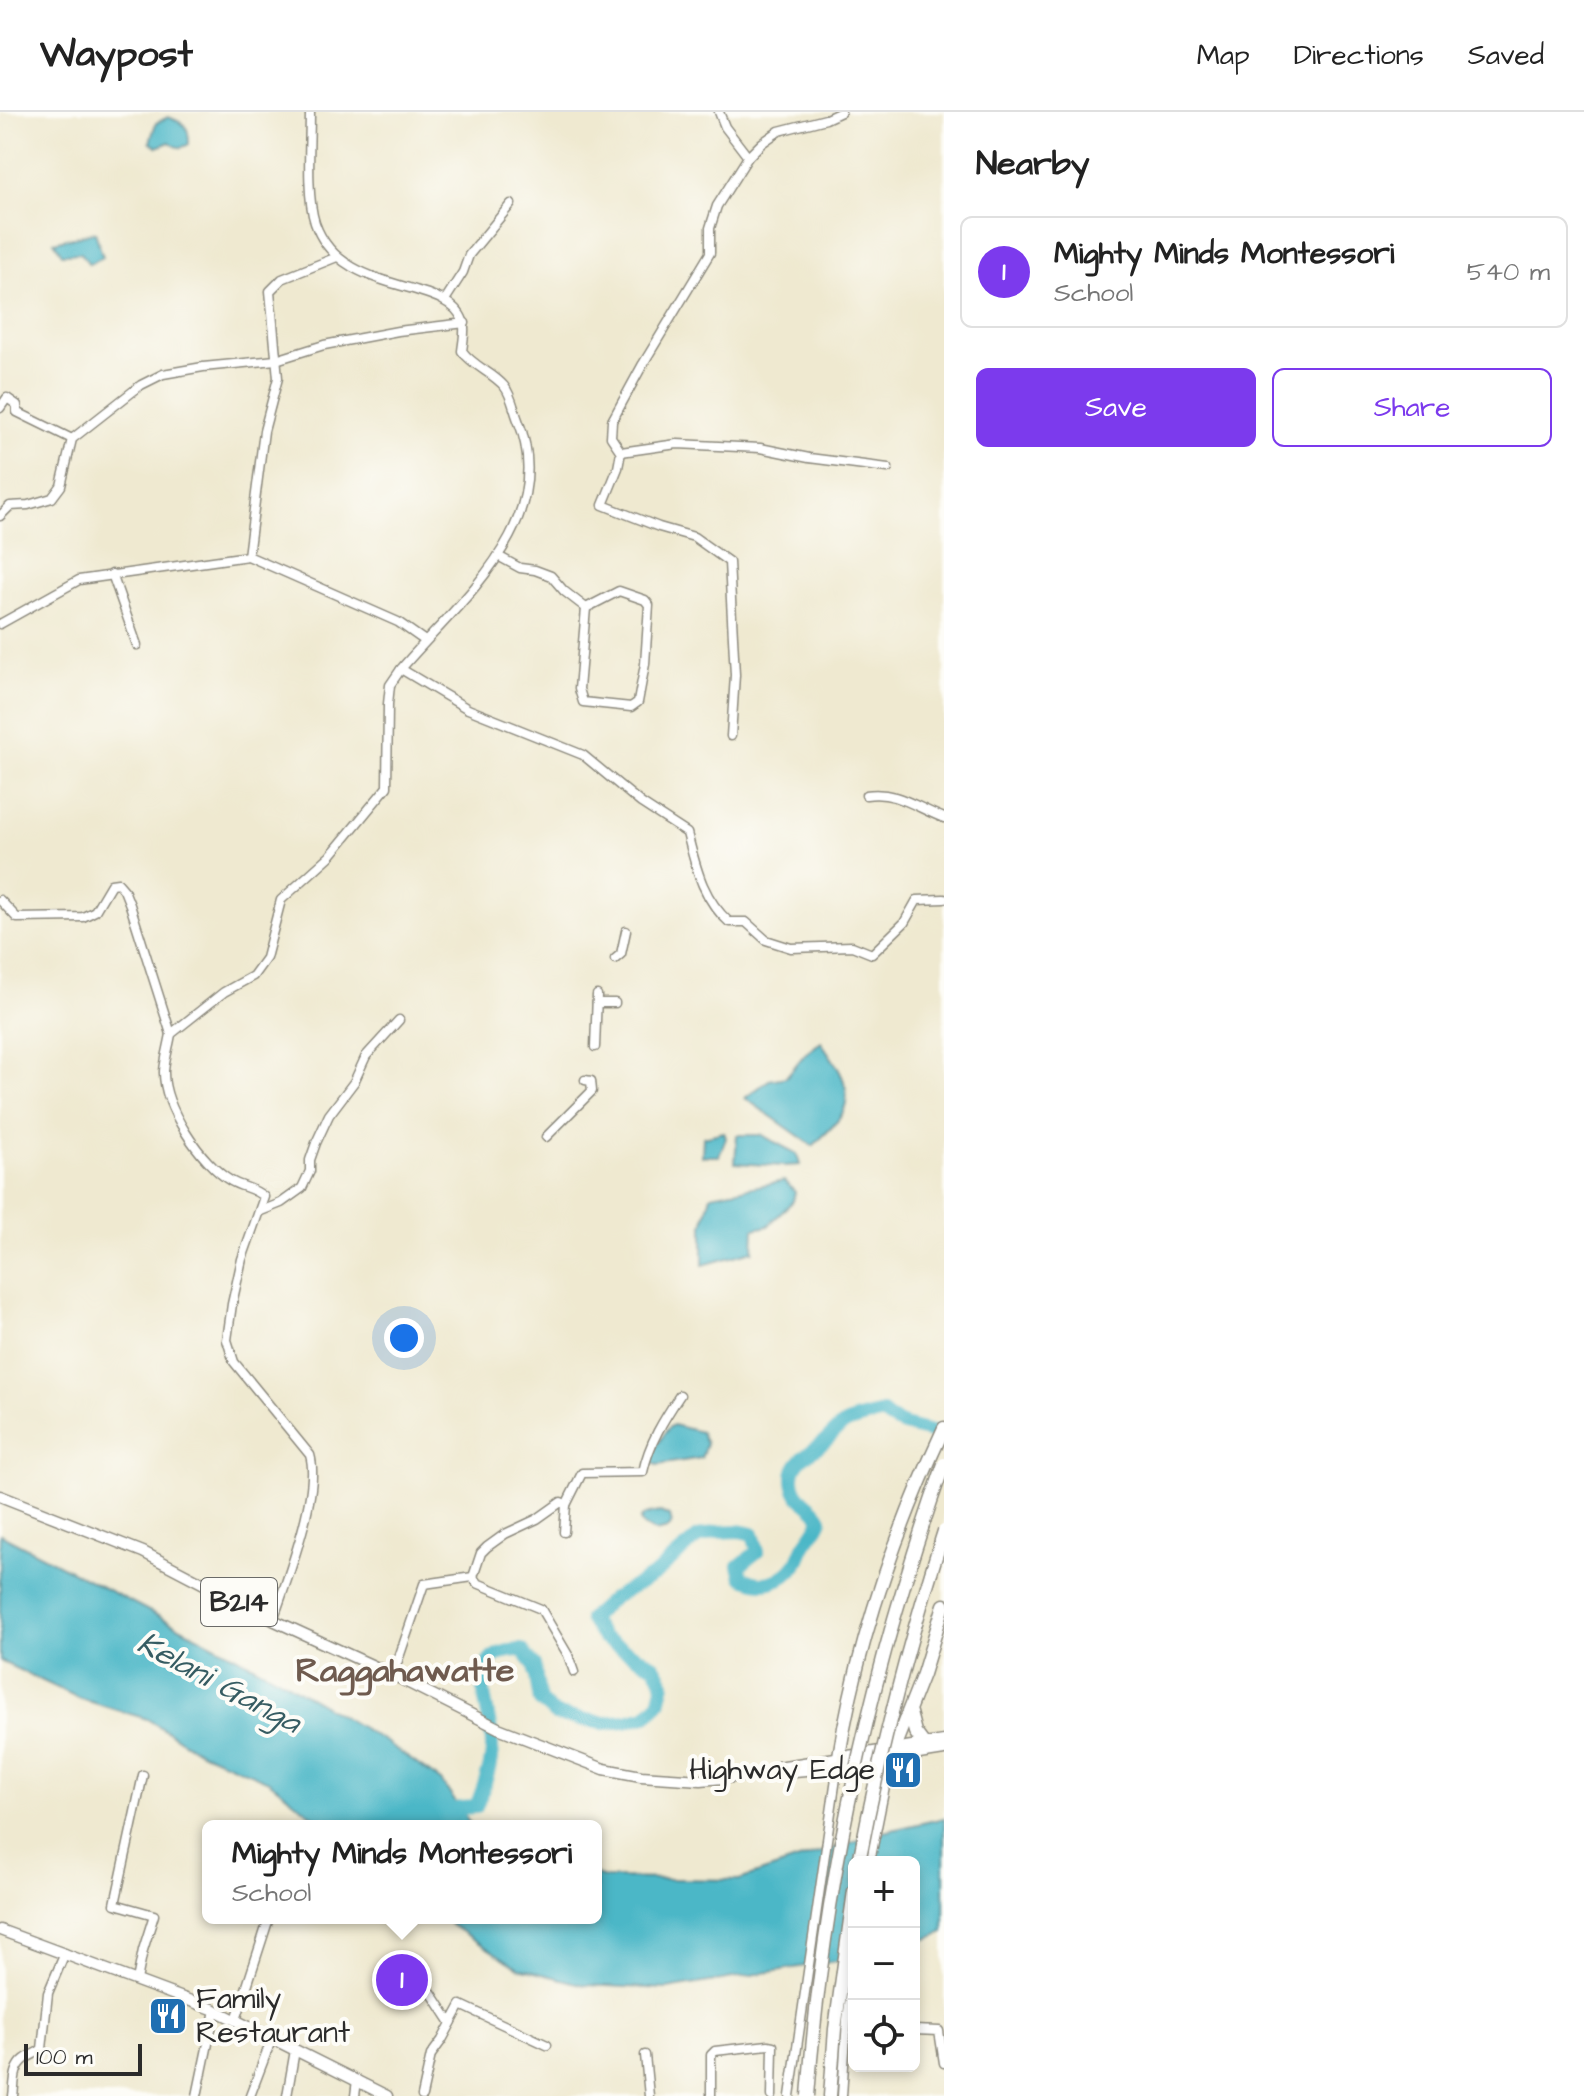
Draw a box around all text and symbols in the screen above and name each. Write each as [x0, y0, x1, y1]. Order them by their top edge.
text: Waypost [40, 29, 193, 81]
text: Map [1197, 36, 1250, 75]
text: Directions [1294, 36, 1424, 75]
text: Saved [1468, 36, 1544, 75]
text: Nearby [976, 140, 1090, 188]
text: Mighty Minds Montessori [1054, 233, 1394, 275]
text: 1 [1002, 254, 1006, 290]
text: 540 m [1467, 254, 1550, 290]
text: School [1054, 275, 1133, 311]
button: Save [976, 368, 1256, 447]
button: Share [1272, 368, 1552, 447]
your location [384, 1318, 424, 1358]
road number: B214 [201, 1578, 277, 1626]
water label: Kelani Ganga [129, 1621, 310, 1747]
district label: Raggahawatte [296, 1647, 514, 1696]
place label: Highway Edge [689, 1749, 875, 1792]
restaurant icon: Highway Edge [882, 1749, 924, 1791]
popup [202, 1820, 602, 1924]
text: Mighty Minds Montessori [232, 1833, 572, 1875]
map controls [848, 1856, 920, 2072]
button: + [848, 1856, 920, 1928]
text: School [232, 1875, 311, 1911]
button: − [848, 1928, 920, 2000]
pin: 1 [376, 1950, 428, 2010]
place label: Family Restaurant [196, 1978, 350, 2054]
restaurant icon: Family Restaurant [147, 1995, 189, 2037]
button: locate [848, 2000, 920, 2072]
scale bar [24, 2040, 142, 2076]
text: 100 m [36, 2042, 93, 2073]

